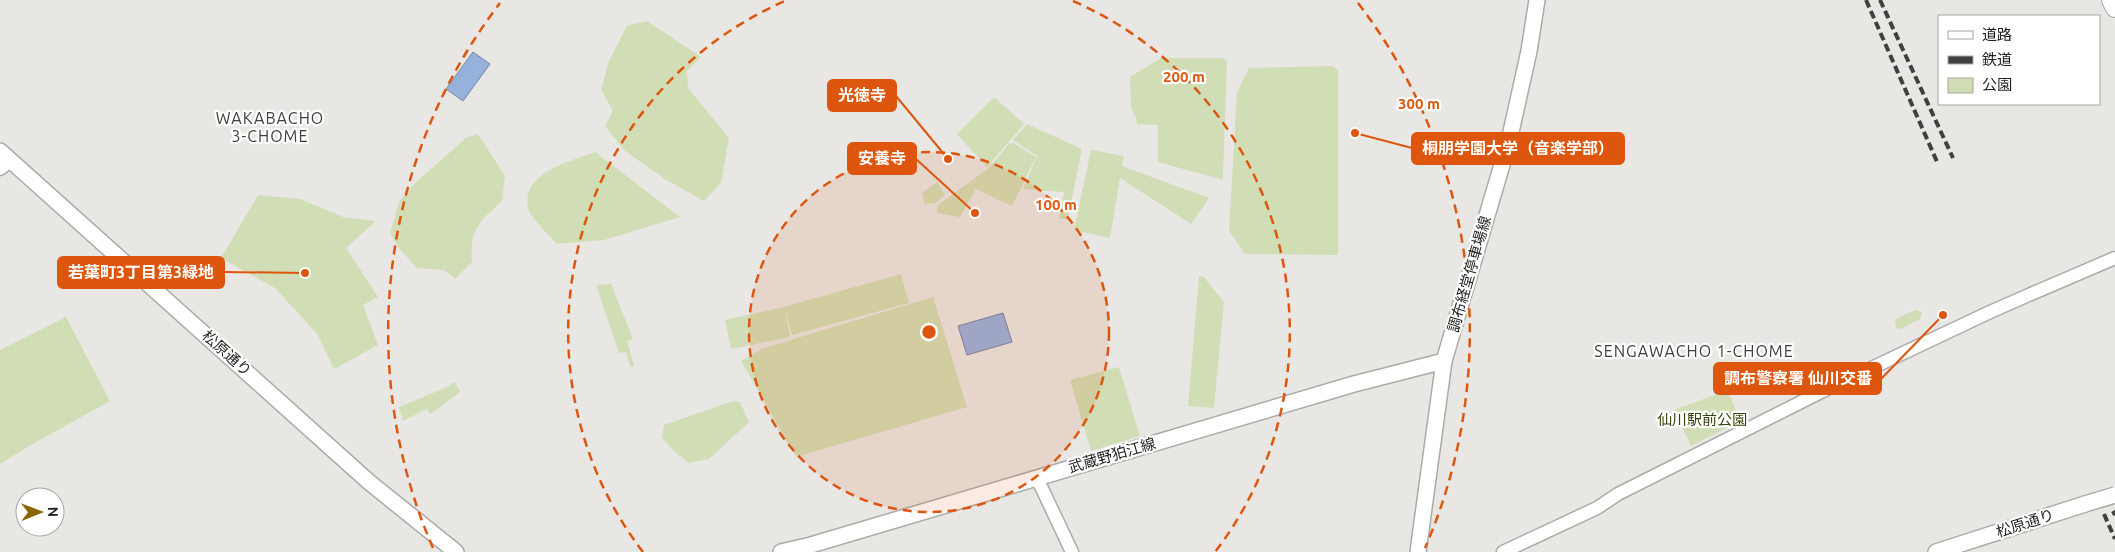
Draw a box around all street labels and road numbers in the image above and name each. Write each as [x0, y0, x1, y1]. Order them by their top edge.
street label: 調布経堂停車場線 [1444, 214, 1494, 334]
street label: 松原通り [199, 327, 255, 379]
street label: 武蔵野狛江線 [1066, 434, 1158, 476]
street label: 松原通り [1994, 506, 2056, 540]

